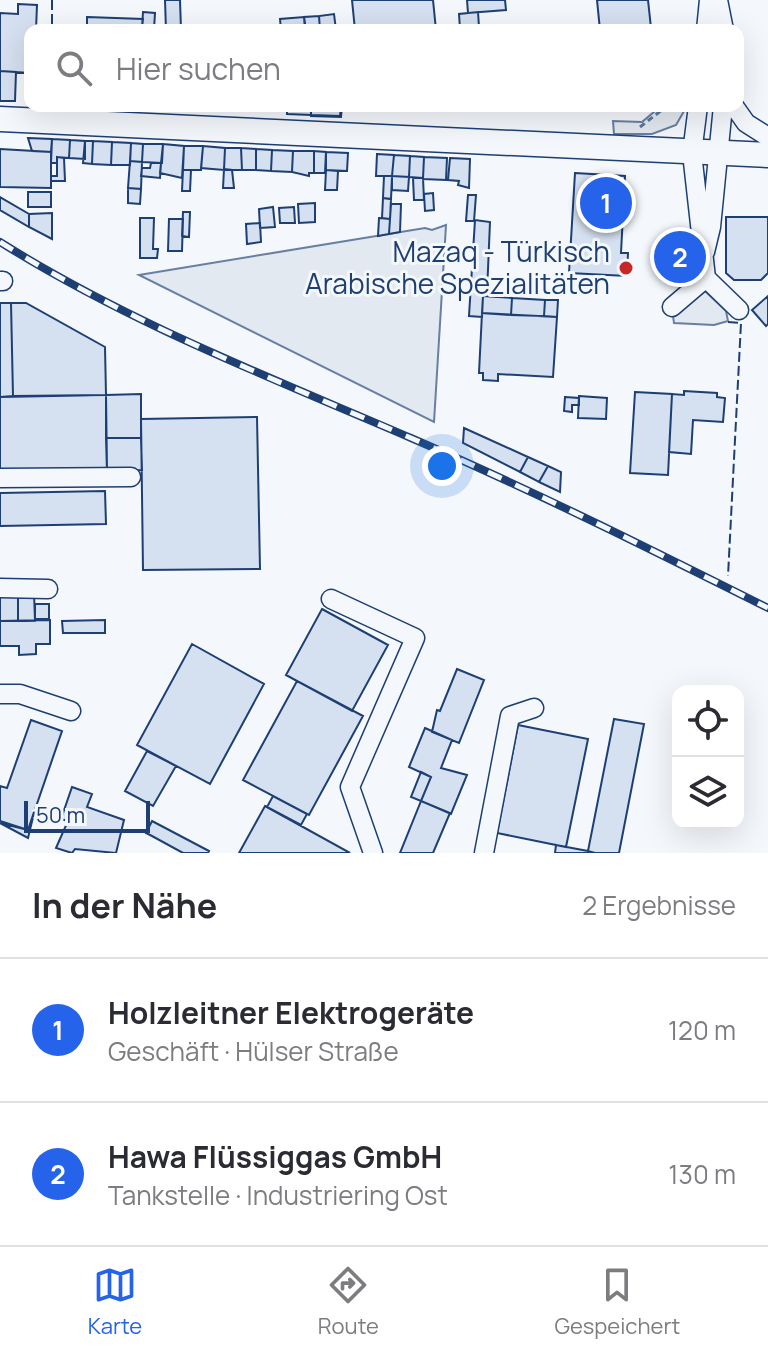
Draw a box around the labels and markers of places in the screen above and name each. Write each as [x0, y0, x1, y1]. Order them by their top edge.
pin: 1 [580, 173, 632, 233]
pin: 2 [654, 227, 706, 287]
place label: Mazaq - Türkisch Arabische Spezialitäten [305, 232, 610, 302]
marker: Mazaq - Türkisch Arabische Spezialitäten [617, 259, 635, 277]

